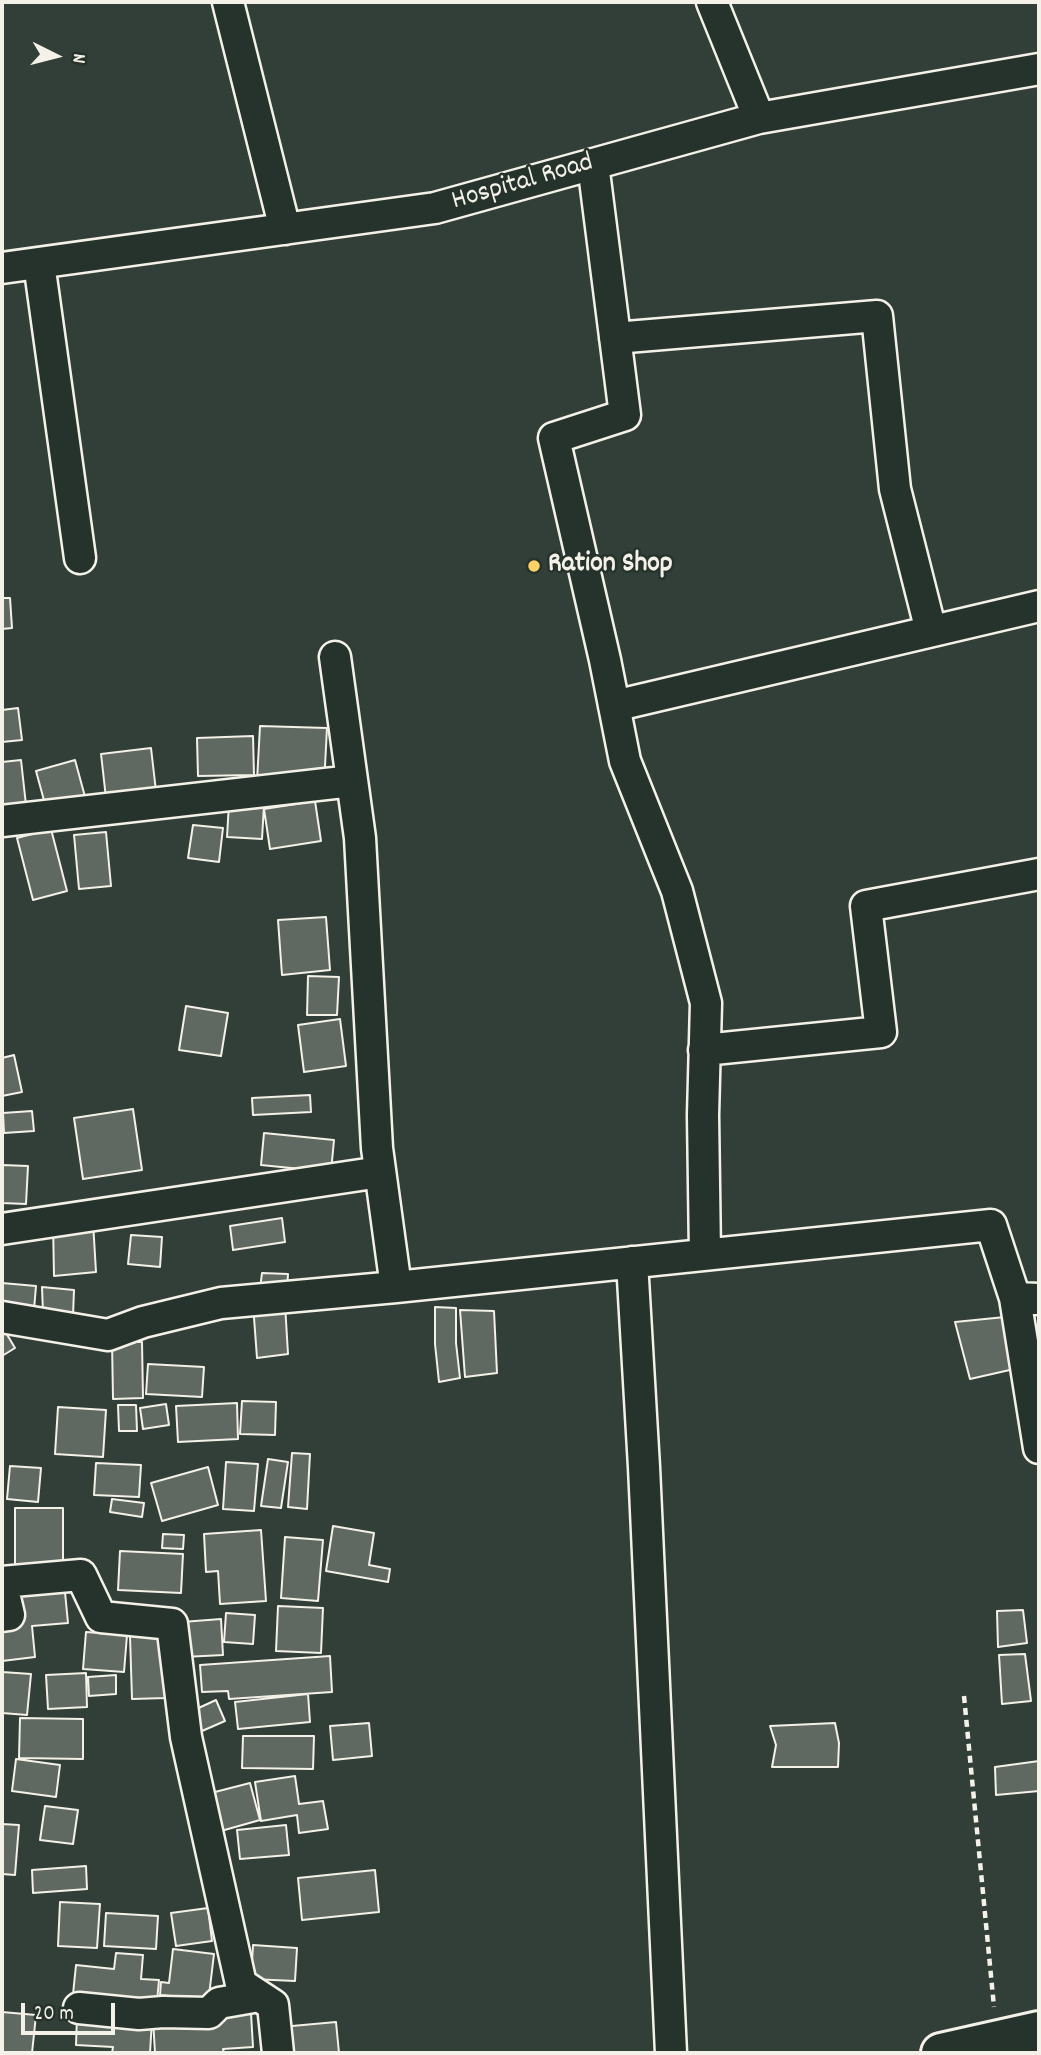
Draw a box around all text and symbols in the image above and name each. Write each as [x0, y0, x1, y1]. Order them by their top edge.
north arrow [21, 21, 91, 91]
text: N [63, 52, 91, 64]
street label: Hospital Road [448, 148, 598, 220]
place label: Ration Shop [548, 549, 673, 583]
marker: Ration Shop [526, 558, 542, 574]
scale bar [24, 1988, 119, 2032]
text: 20 m [34, 2000, 74, 2030]

